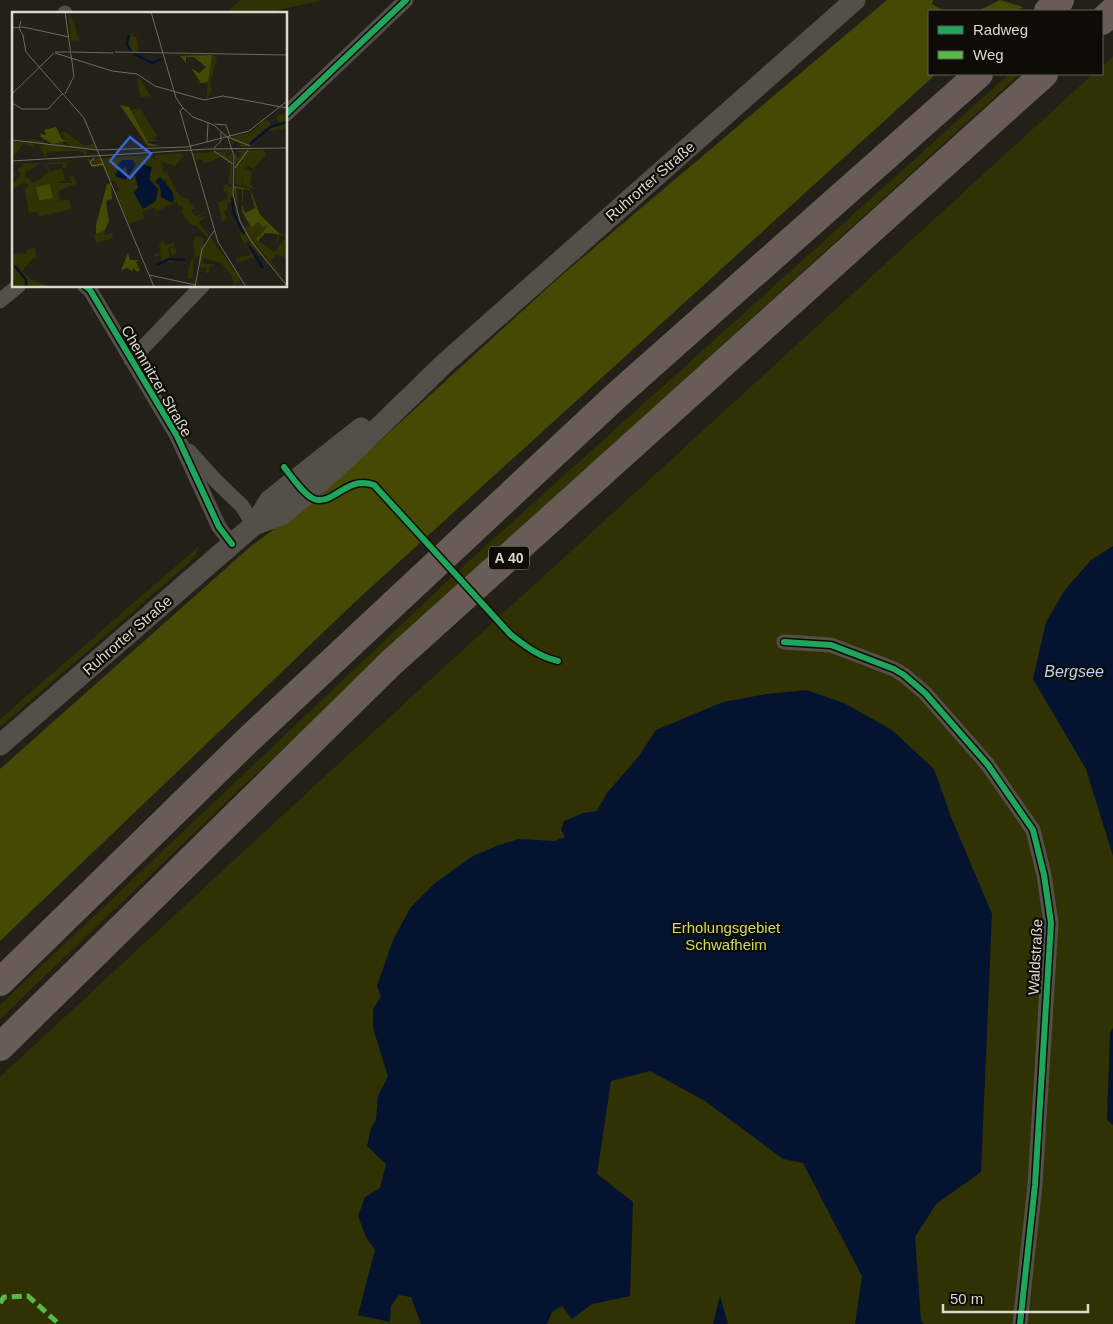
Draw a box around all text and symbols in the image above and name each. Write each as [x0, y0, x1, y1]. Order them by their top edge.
legend [928, 10, 1103, 75]
inset map [12, 12, 288, 288]
text: Radweg [973, 21, 1028, 38]
text: Weg [973, 46, 1004, 63]
street label: Ruhrorter Straße [602, 138, 698, 224]
street label: Chemnitzer Straße [118, 322, 196, 440]
road number: A 40 [489, 546, 529, 570]
street label: Ruhrorter Straße [79, 592, 175, 678]
water label: Bergsee [1044, 663, 1104, 680]
park label: Erholungsgebiet Schwafheim [672, 919, 781, 953]
street label: Waldstraße [1025, 919, 1045, 995]
scale bar [943, 1282, 1088, 1314]
text: 50 m [950, 1290, 983, 1307]

